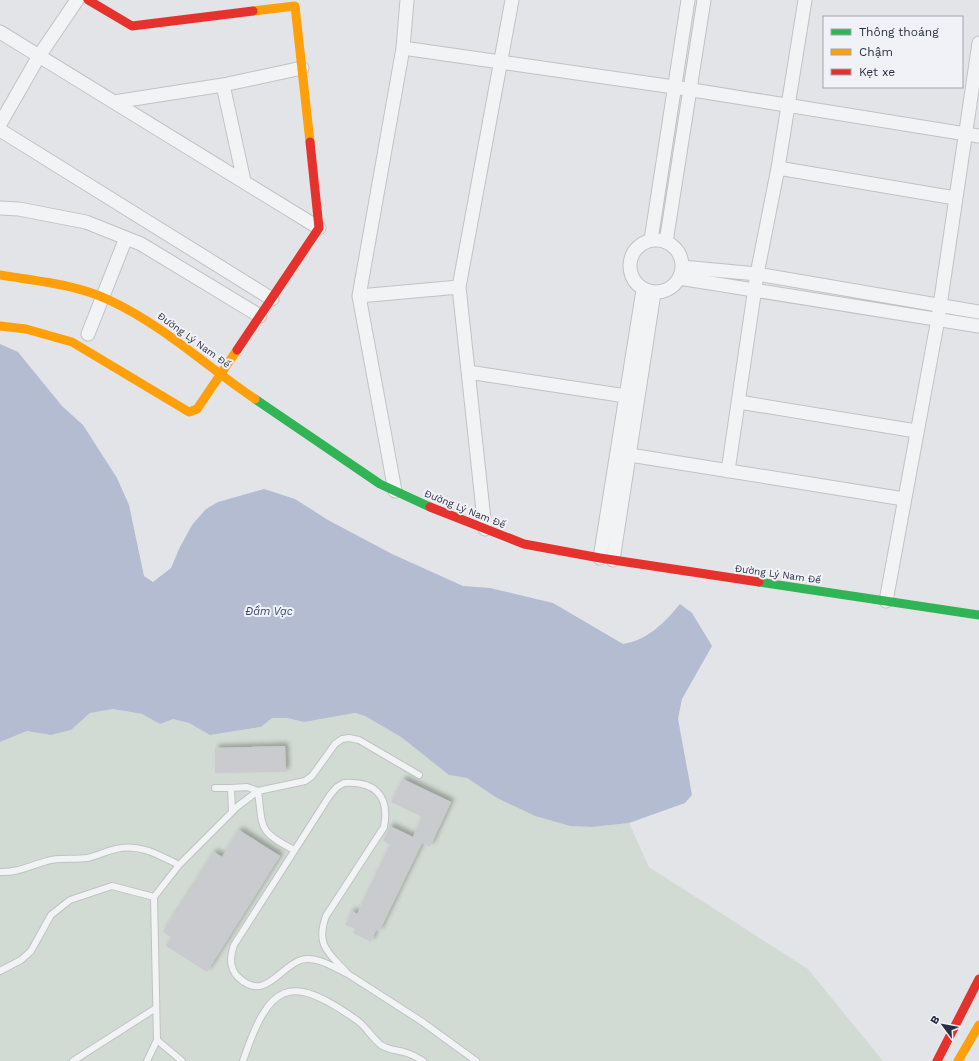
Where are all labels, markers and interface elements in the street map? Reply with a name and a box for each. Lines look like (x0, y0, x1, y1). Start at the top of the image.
legend (823, 16, 963, 88)
text: Thông thoáng (859, 25, 939, 39)
text: Chậm (859, 45, 893, 59)
text: Kẹt xe (859, 65, 895, 79)
street label: Đường Lý Nam Đế (156, 310, 233, 370)
street label: Đường Lý Nam Đế (423, 488, 508, 530)
street label: Đường Lý Nam Đế (734, 563, 822, 586)
water label: Đầm Vạc (245, 605, 293, 618)
north arrow (923, 1005, 963, 1045)
text: B (927, 1013, 943, 1027)

